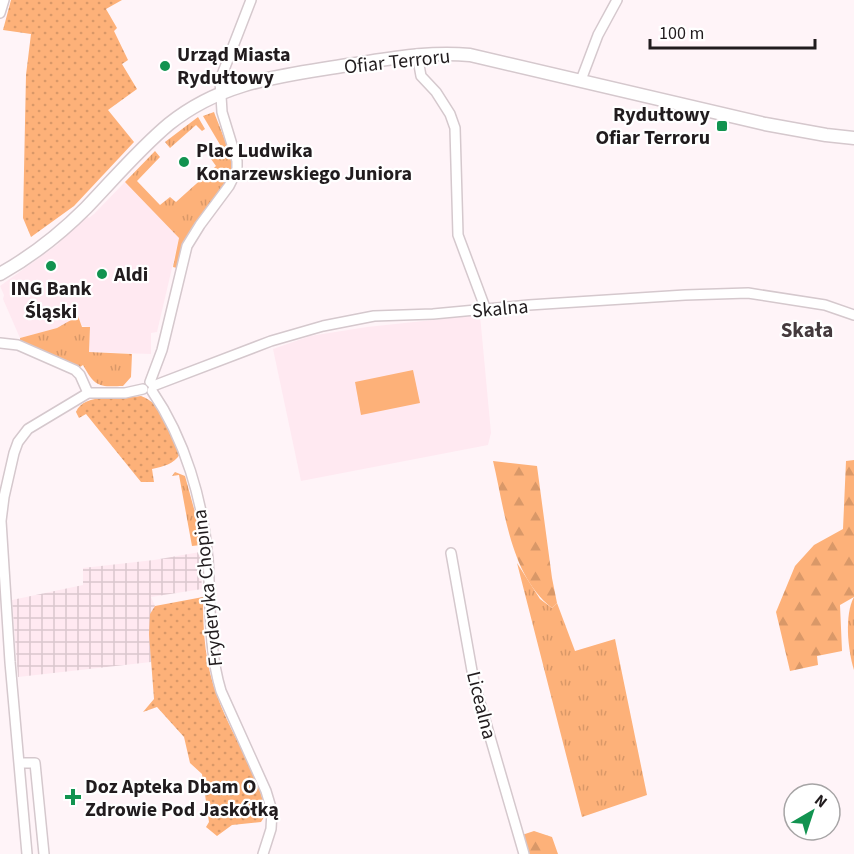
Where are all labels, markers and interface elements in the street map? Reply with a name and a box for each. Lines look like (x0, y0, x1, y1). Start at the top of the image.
scale bar (650, 12, 815, 50)
text: 100 m (659, 21, 704, 46)
place label: Urząd Miasta Rydułtowy (177, 41, 291, 92)
street label: Ofiar Terroru (343, 42, 452, 81)
marker: Urząd Miasta Rydułtowy (158, 59, 172, 73)
place label: Rydułtowy Ofiar Terroru (595, 101, 711, 152)
marker: Rydułtowy Ofiar Terroru (715, 119, 729, 133)
place label: Plac Ludwika Konarzewskiego Juniora (196, 137, 412, 188)
marker: Plac Ludwika Konarzewskiego Juniora (177, 155, 191, 169)
marker: ING Bank Śląski (44, 259, 58, 273)
place label: Aldi (113, 261, 148, 289)
marker: Aldi (95, 267, 109, 281)
place label: ING Bank Śląski (10, 275, 92, 326)
street label: Skalna (471, 293, 529, 325)
district label: Skała (781, 315, 833, 345)
street label: Fryderyka Chopina (186, 508, 230, 668)
street label: Licealna (459, 668, 503, 742)
place label: Doz Apteka Dbam O Zdrowie Pod Jaskółką (85, 773, 279, 824)
north arrow (782, 782, 842, 842)
text: N (810, 789, 832, 813)
marker: Doz Apteka Dbam O Zdrowie Pod Jaskółką (66, 790, 80, 804)

